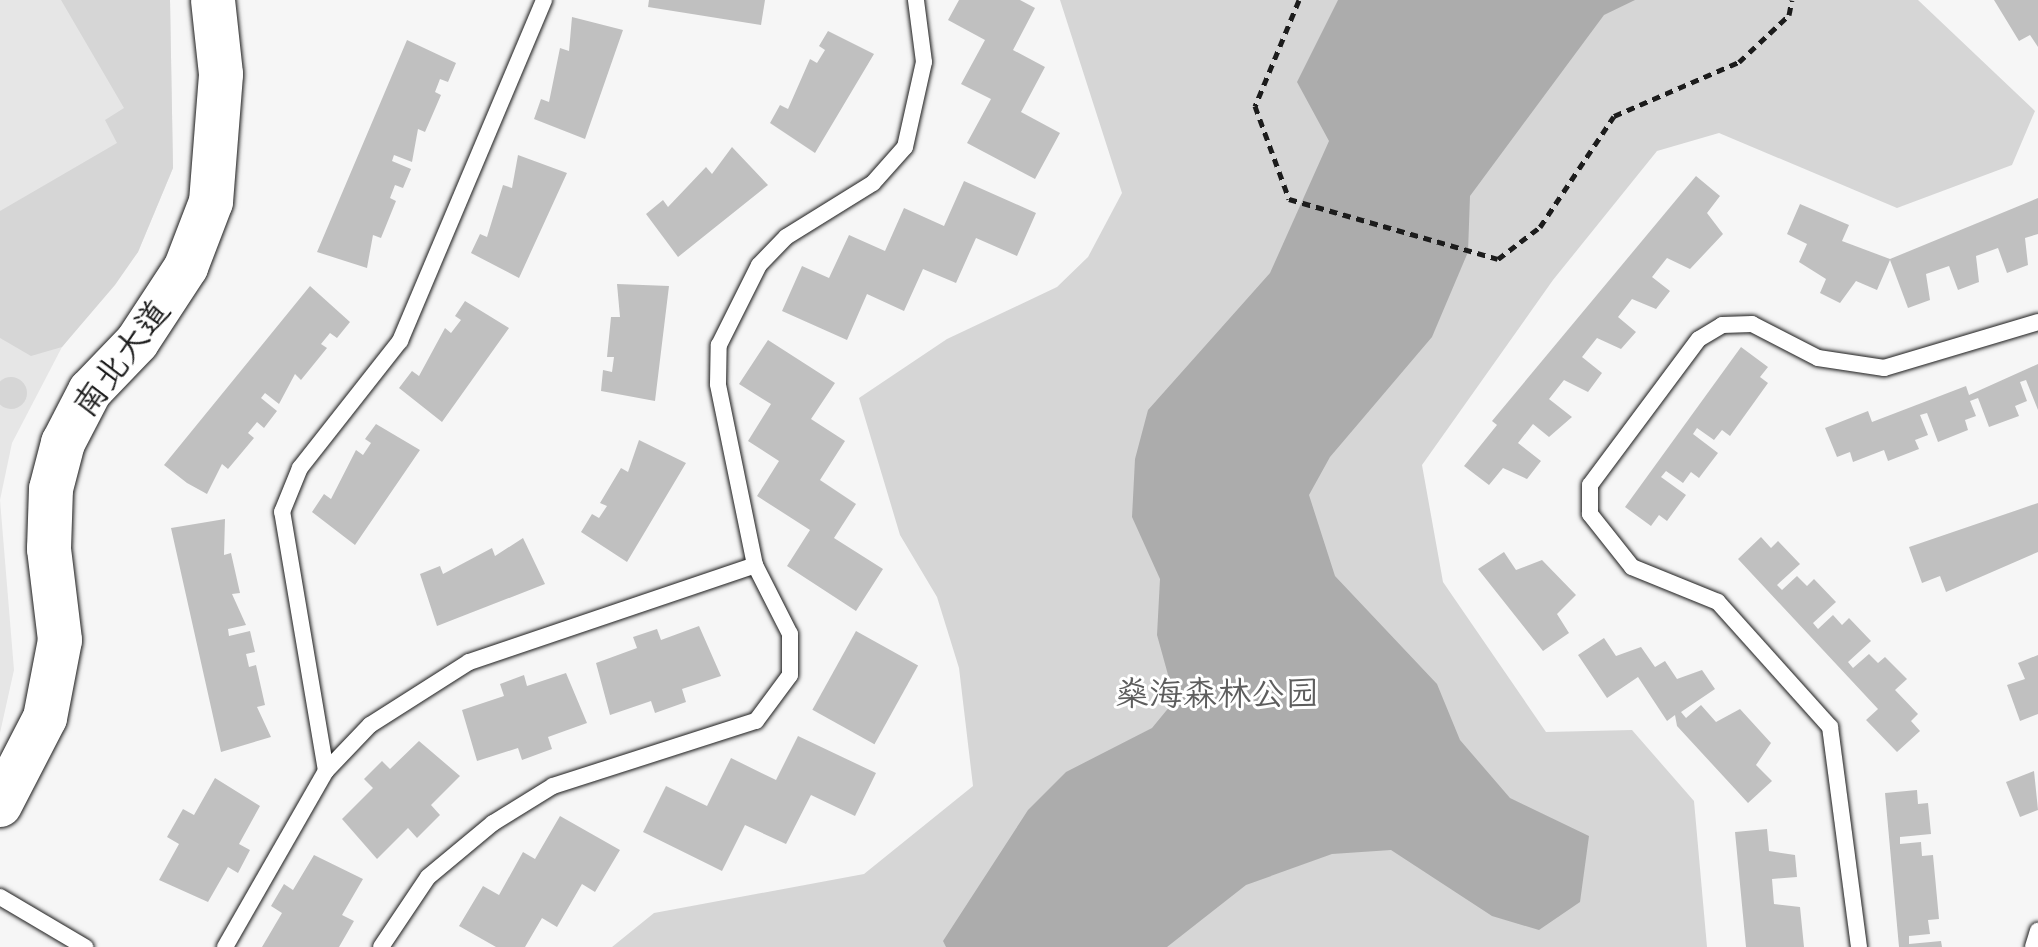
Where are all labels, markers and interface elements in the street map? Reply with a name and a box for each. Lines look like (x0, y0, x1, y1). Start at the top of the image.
street label: 南北大道 (64, 291, 178, 425)
park label: 燊海森林公园 (1115, 674, 1319, 714)

